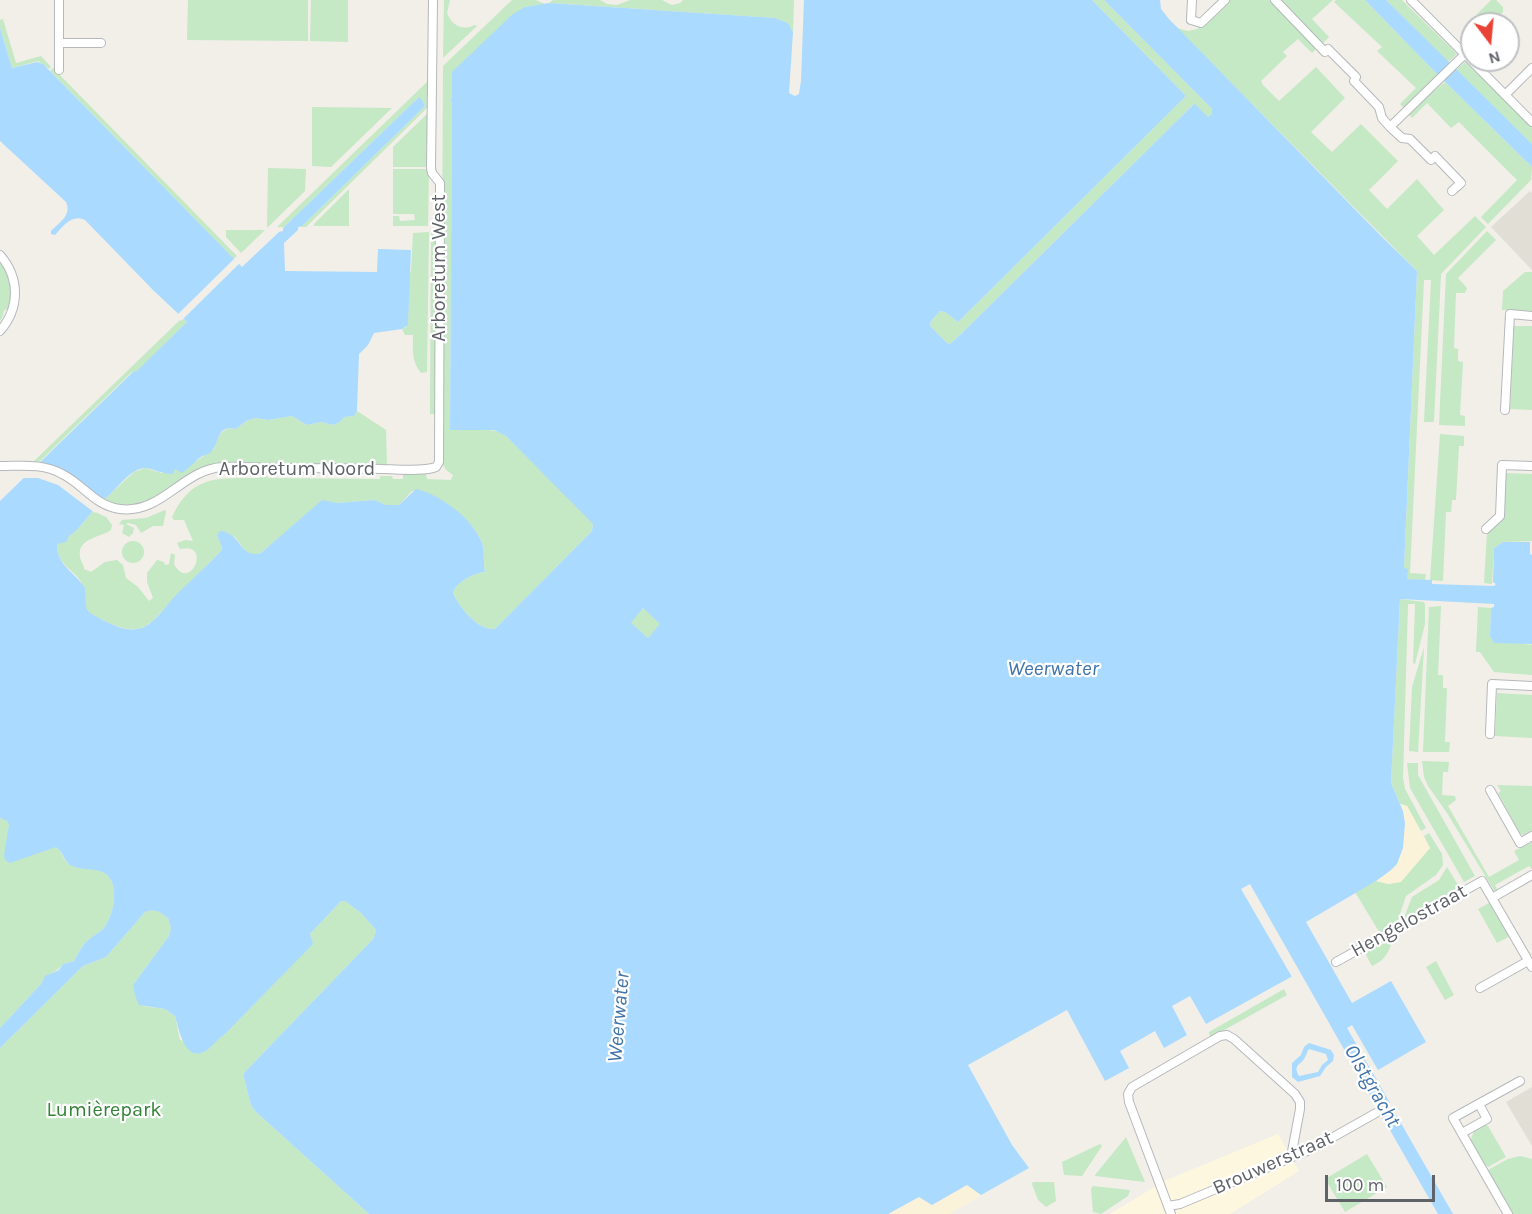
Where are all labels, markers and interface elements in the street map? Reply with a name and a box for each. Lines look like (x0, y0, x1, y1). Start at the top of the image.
north arrow (1460, 12, 1520, 72)
text: N (1486, 47, 1503, 69)
street label: Arboretum West (427, 194, 451, 342)
street label: Arboretum Noord (219, 457, 375, 481)
water label: Weerwater (1007, 656, 1099, 682)
street label: Hengelostraat (1347, 879, 1471, 963)
water label: Weerwater (602, 970, 636, 1064)
water label: Olstgracht (1338, 1040, 1406, 1132)
park label: Lumièrepark (46, 1098, 162, 1122)
street label: Brouwerstraat (1209, 1126, 1337, 1200)
scale bar (1328, 1163, 1438, 1201)
text: 100 m (1336, 1174, 1384, 1196)

